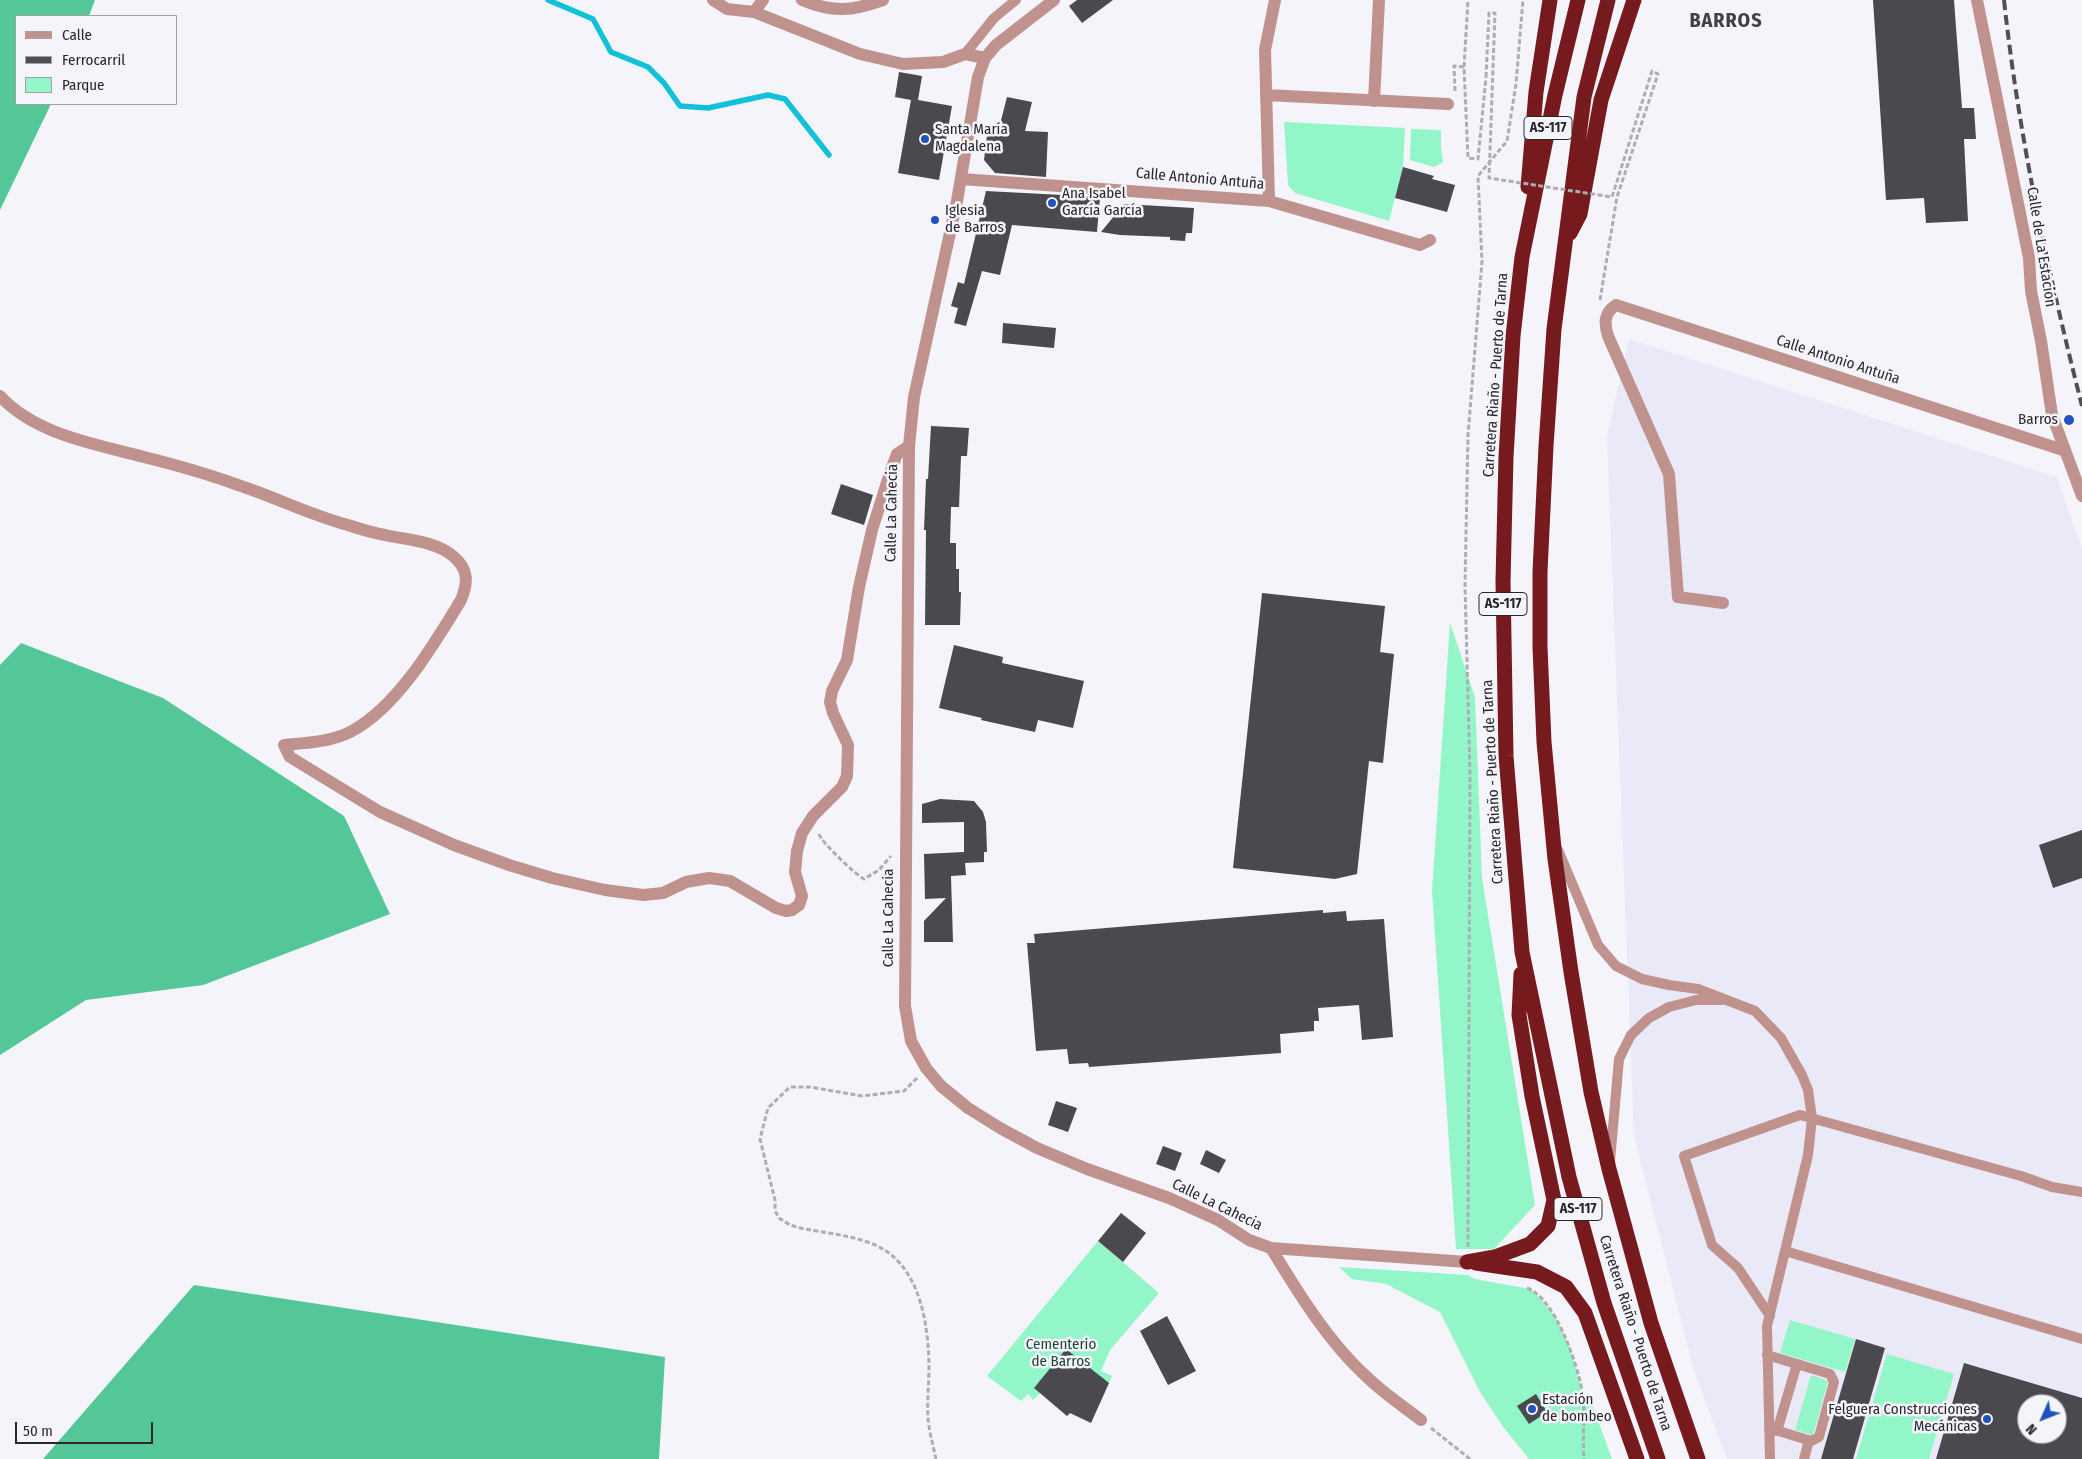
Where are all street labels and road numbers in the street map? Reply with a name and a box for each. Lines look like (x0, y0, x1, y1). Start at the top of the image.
road number: AS-117 (1524, 116, 1572, 140)
street label: Calle Antonio Antuña (1135, 164, 1265, 194)
street label: Calle de La Estación (2023, 186, 2059, 308)
street label: Carretera Riaño - Puerto de Tarna (1480, 272, 1512, 478)
street label: Calle Antonio Antuña (1774, 332, 1902, 388)
street label: Calle La Cahecia (882, 464, 902, 562)
road number: AS-117 (1479, 592, 1527, 616)
street label: Carretera Riaño - Puerto de Tarna (1479, 679, 1507, 885)
street label: Calle La Cahecia (880, 869, 898, 967)
street label: Calle La Cahecia (1169, 1175, 1265, 1235)
road number: AS-117 (1554, 1198, 1602, 1220)
street label: Carretera Riaño - Puerto de Tarna (1595, 1233, 1675, 1433)

